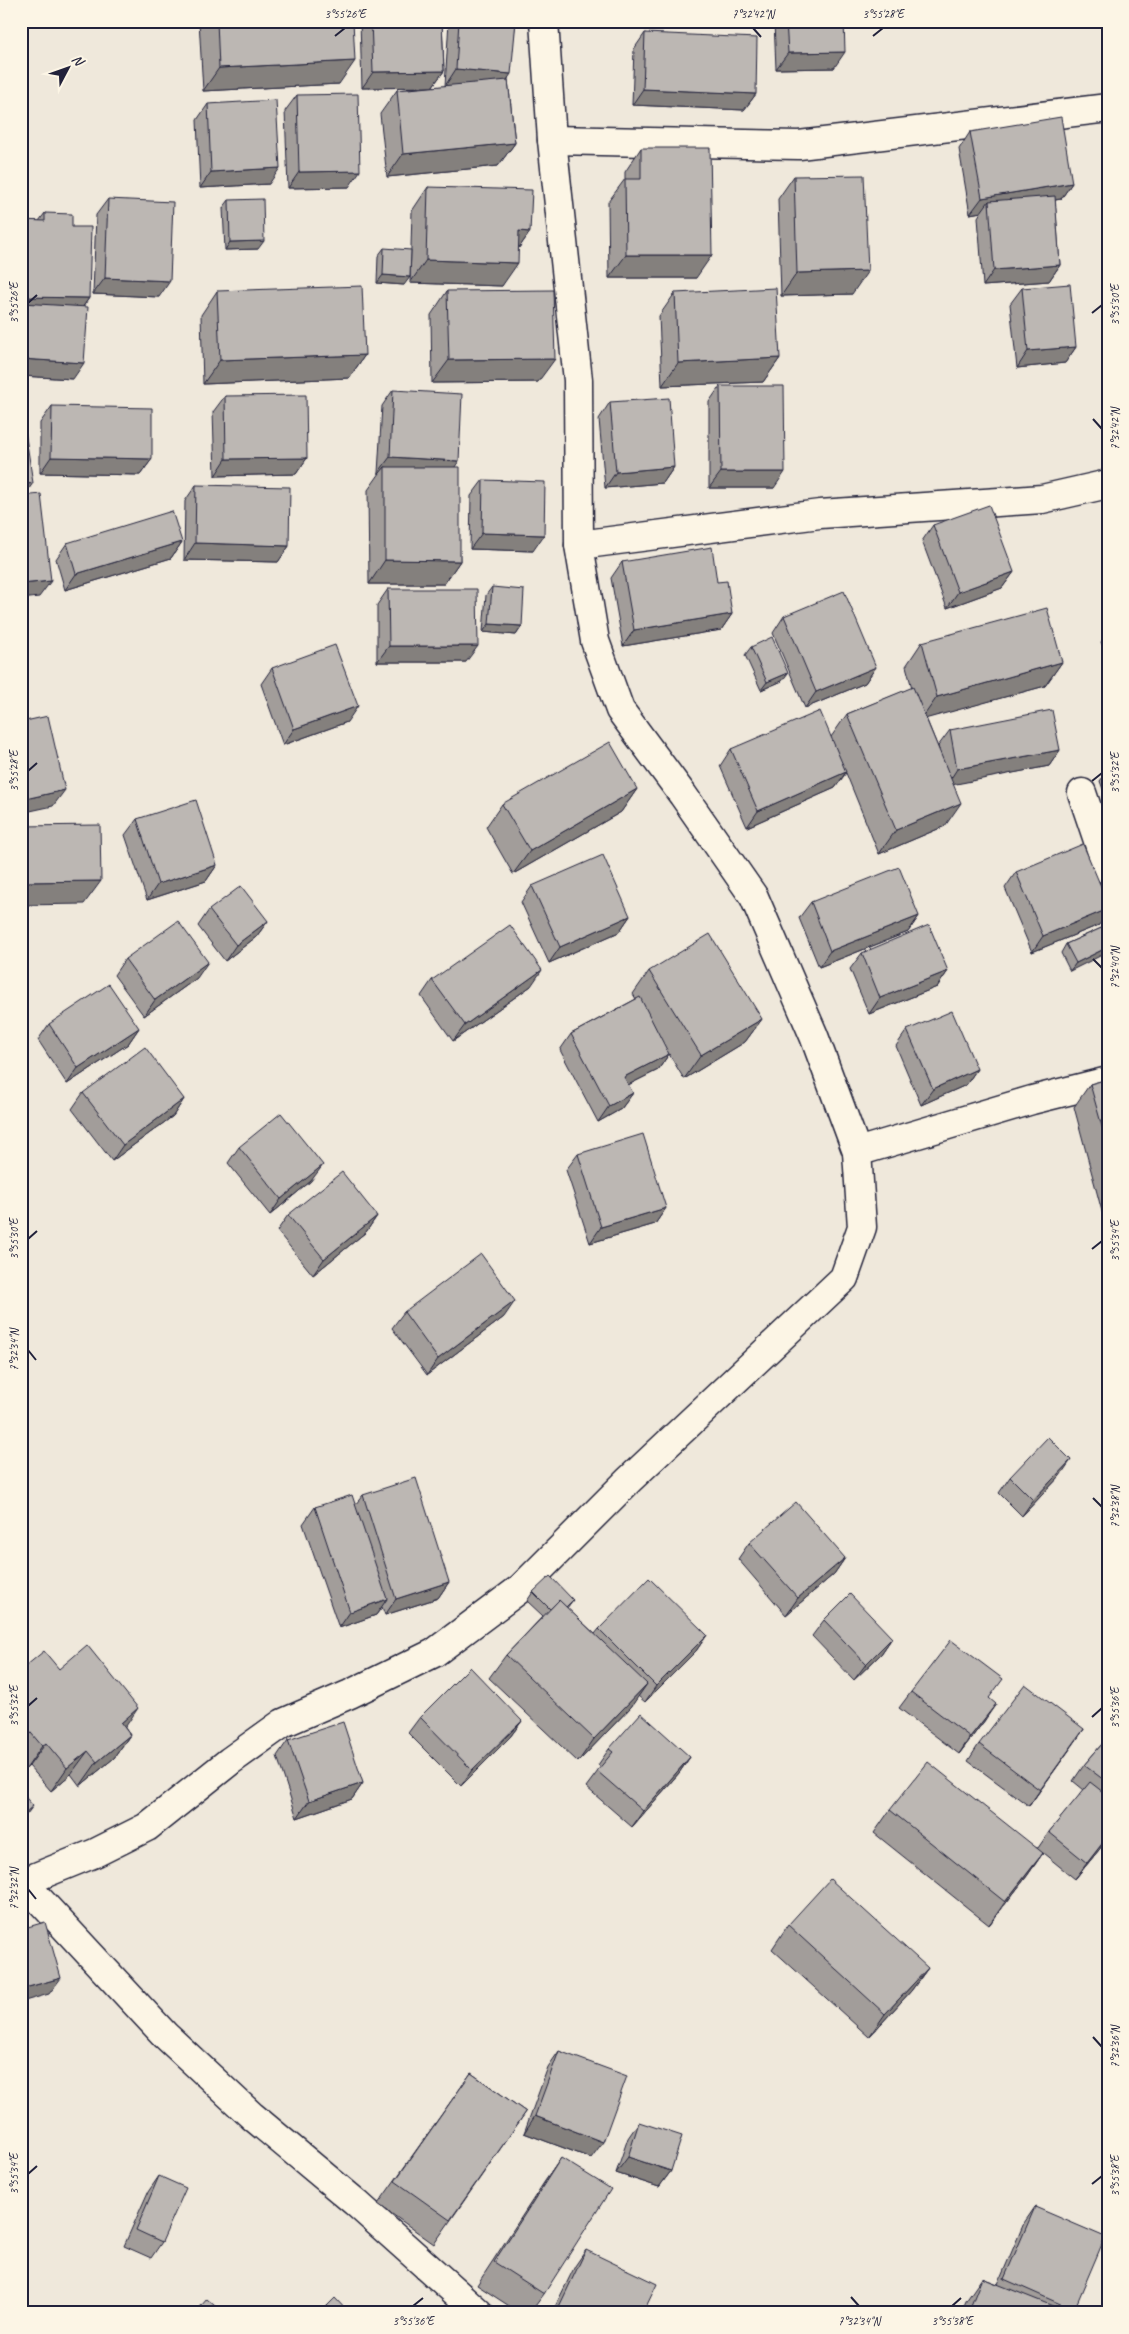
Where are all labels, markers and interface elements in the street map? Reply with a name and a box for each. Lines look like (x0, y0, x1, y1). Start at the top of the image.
text: 3°55'26"E (325, 6, 367, 22)
text: 7°32'42"N (732, 6, 776, 22)
text: 3°55'28"E (863, 6, 905, 22)
north arrow (42, 42, 92, 92)
text: N (68, 51, 88, 70)
text: 3°55'26"E (6, 281, 22, 324)
text: 3°55'30"E (1107, 283, 1123, 326)
text: 7°32'42"N (1107, 406, 1123, 450)
text: 3°55'28"E (6, 749, 22, 792)
text: 3°55'32"E (1107, 751, 1123, 794)
text: 7°32'40"N (1107, 945, 1123, 989)
text: 3°55'30"E (6, 1217, 22, 1260)
text: 3°55'34"E (1107, 1219, 1123, 1262)
text: 7°32'34"N (6, 1327, 22, 1371)
text: 7°32'38"N (1107, 1484, 1123, 1528)
text: 3°55'32"E (6, 1684, 22, 1727)
text: 3°55'36"E (1107, 1686, 1123, 1729)
text: 7°32'32"N (6, 1866, 22, 1910)
text: 7°32'36"N (1107, 2024, 1123, 2068)
text: 3°55'34"E (6, 2152, 22, 2195)
text: 3°55'38"E (1107, 2154, 1123, 2197)
text: 3°55'36"E (393, 2313, 435, 2329)
text: 7°32'34"N (838, 2313, 882, 2329)
text: 3°55'38"E (932, 2313, 974, 2329)

